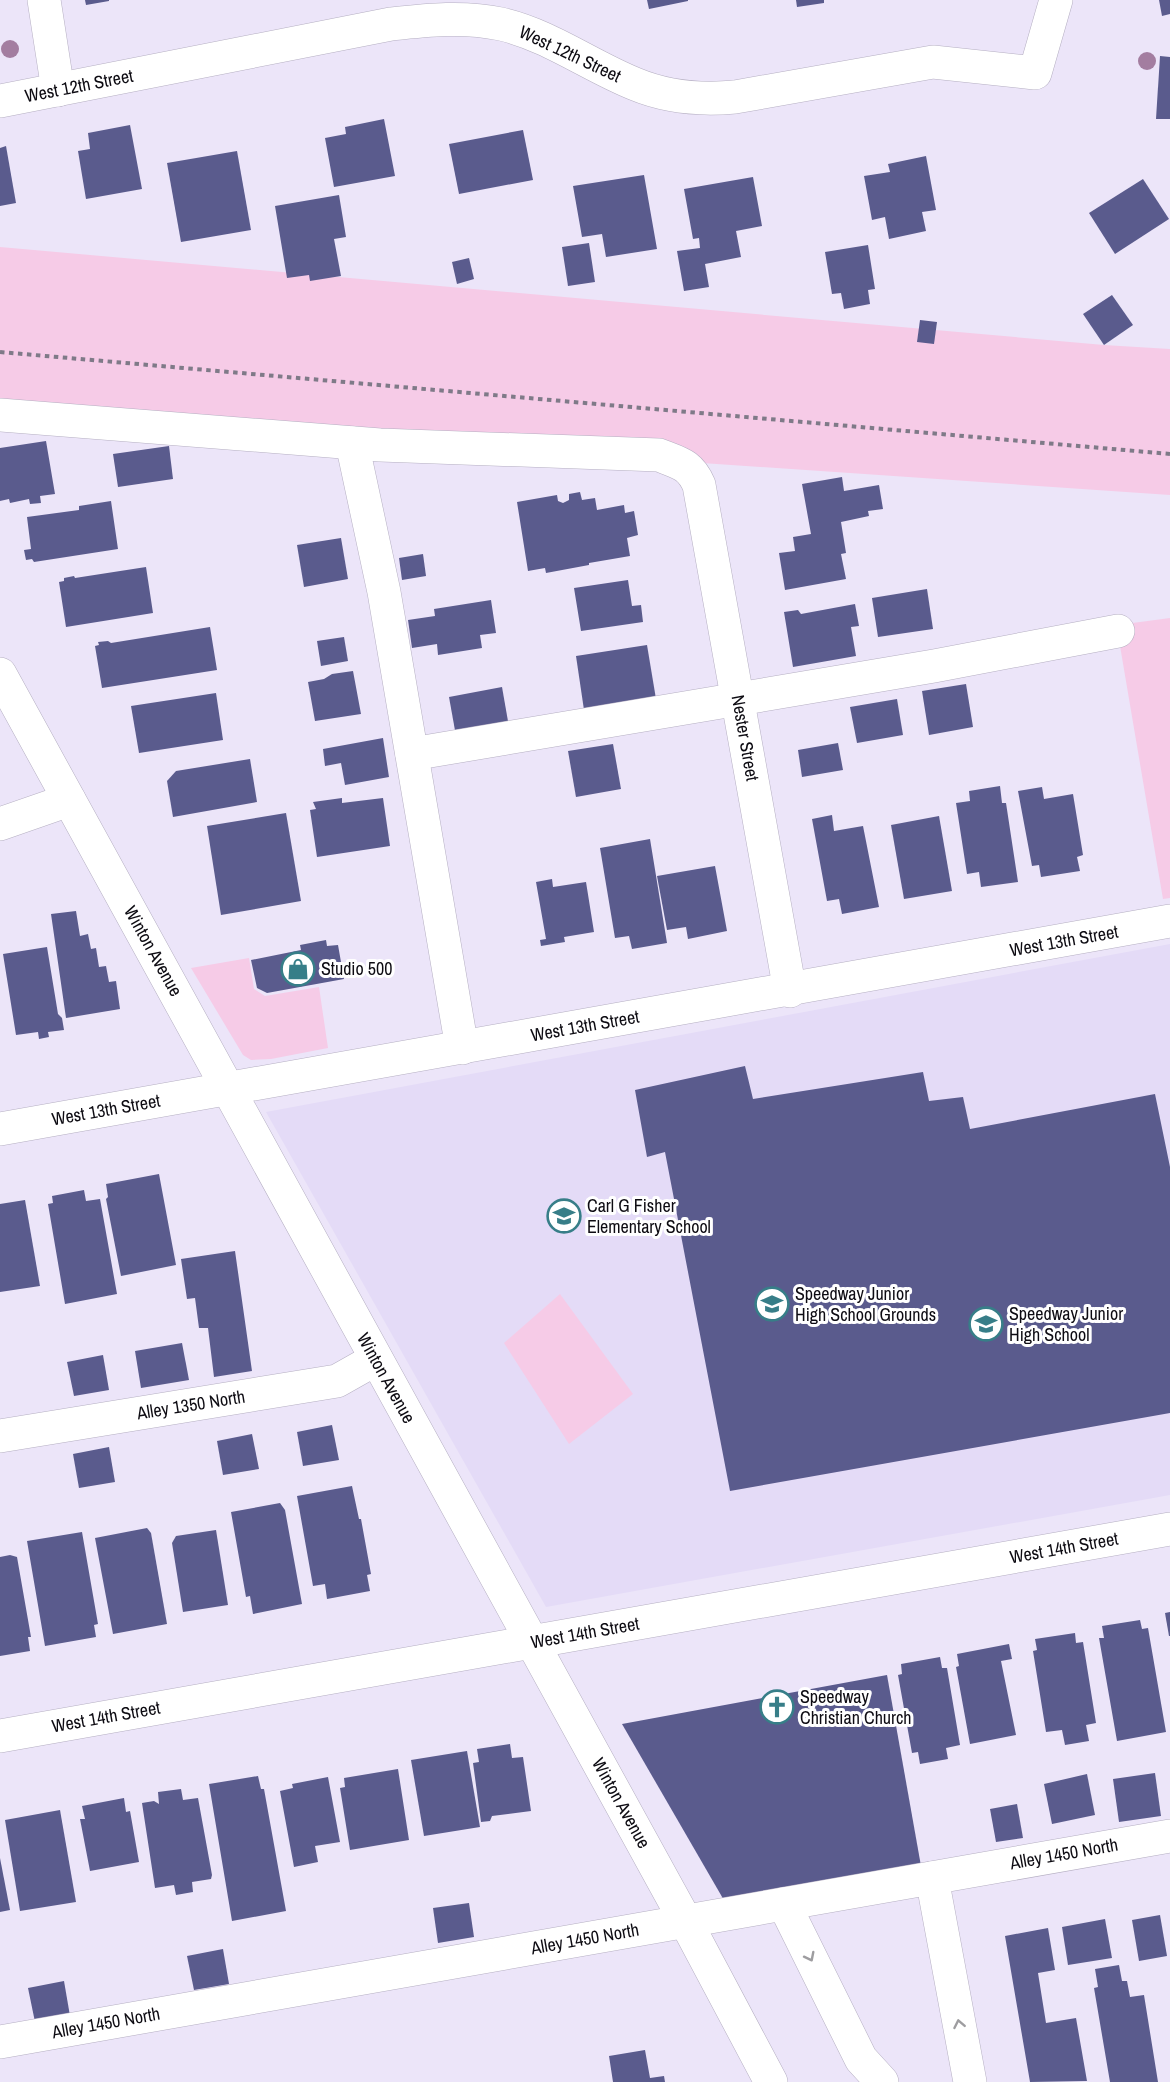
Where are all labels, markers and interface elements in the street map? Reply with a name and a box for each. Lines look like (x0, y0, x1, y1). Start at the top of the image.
street label: West 12th Street (515, 19, 625, 88)
street label: West 12th Street (23, 63, 135, 108)
street label: Nester Street (726, 693, 765, 783)
street label: Winton Avenue (118, 901, 189, 1000)
street label: West 13th Street (1008, 919, 1120, 962)
shop icon: Studio 500 (280, 951, 316, 987)
place label: Studio 500 (321, 956, 392, 981)
street label: West 13th Street (529, 1004, 641, 1047)
street label: West 13th Street (50, 1088, 162, 1131)
place label: Carl G Fisher Elementary School (587, 1193, 711, 1239)
school or university icon: Carl G Fisher Elementary School (546, 1198, 582, 1234)
place label: Speedway Junior High School Grounds (795, 1281, 936, 1327)
school or university icon: Speedway Junior High School Grounds (754, 1286, 790, 1322)
place label: Speedway Junior High School (1009, 1301, 1123, 1347)
school or university icon: Speedway Junior High School (968, 1306, 1004, 1342)
street label: Winton Avenue (351, 1328, 422, 1427)
street label: Alley 1350 North (134, 1384, 247, 1426)
street label: West 14th Street (1008, 1526, 1120, 1569)
street label: West 14th Street (529, 1611, 641, 1654)
place label: Speedway Christian Church (800, 1684, 912, 1730)
church icon: Speedway Christian Church (759, 1689, 795, 1725)
street label: West 14th Street (50, 1695, 162, 1738)
street label: Winton Avenue (586, 1753, 657, 1852)
street label: Alley 1450 North (1007, 1832, 1120, 1875)
street label: Alley 1450 North (528, 1917, 641, 1960)
one-way arrow (803, 1950, 815, 1961)
street label: Alley 1450 North (49, 2001, 162, 2044)
one-way arrow (953, 2020, 966, 2030)

